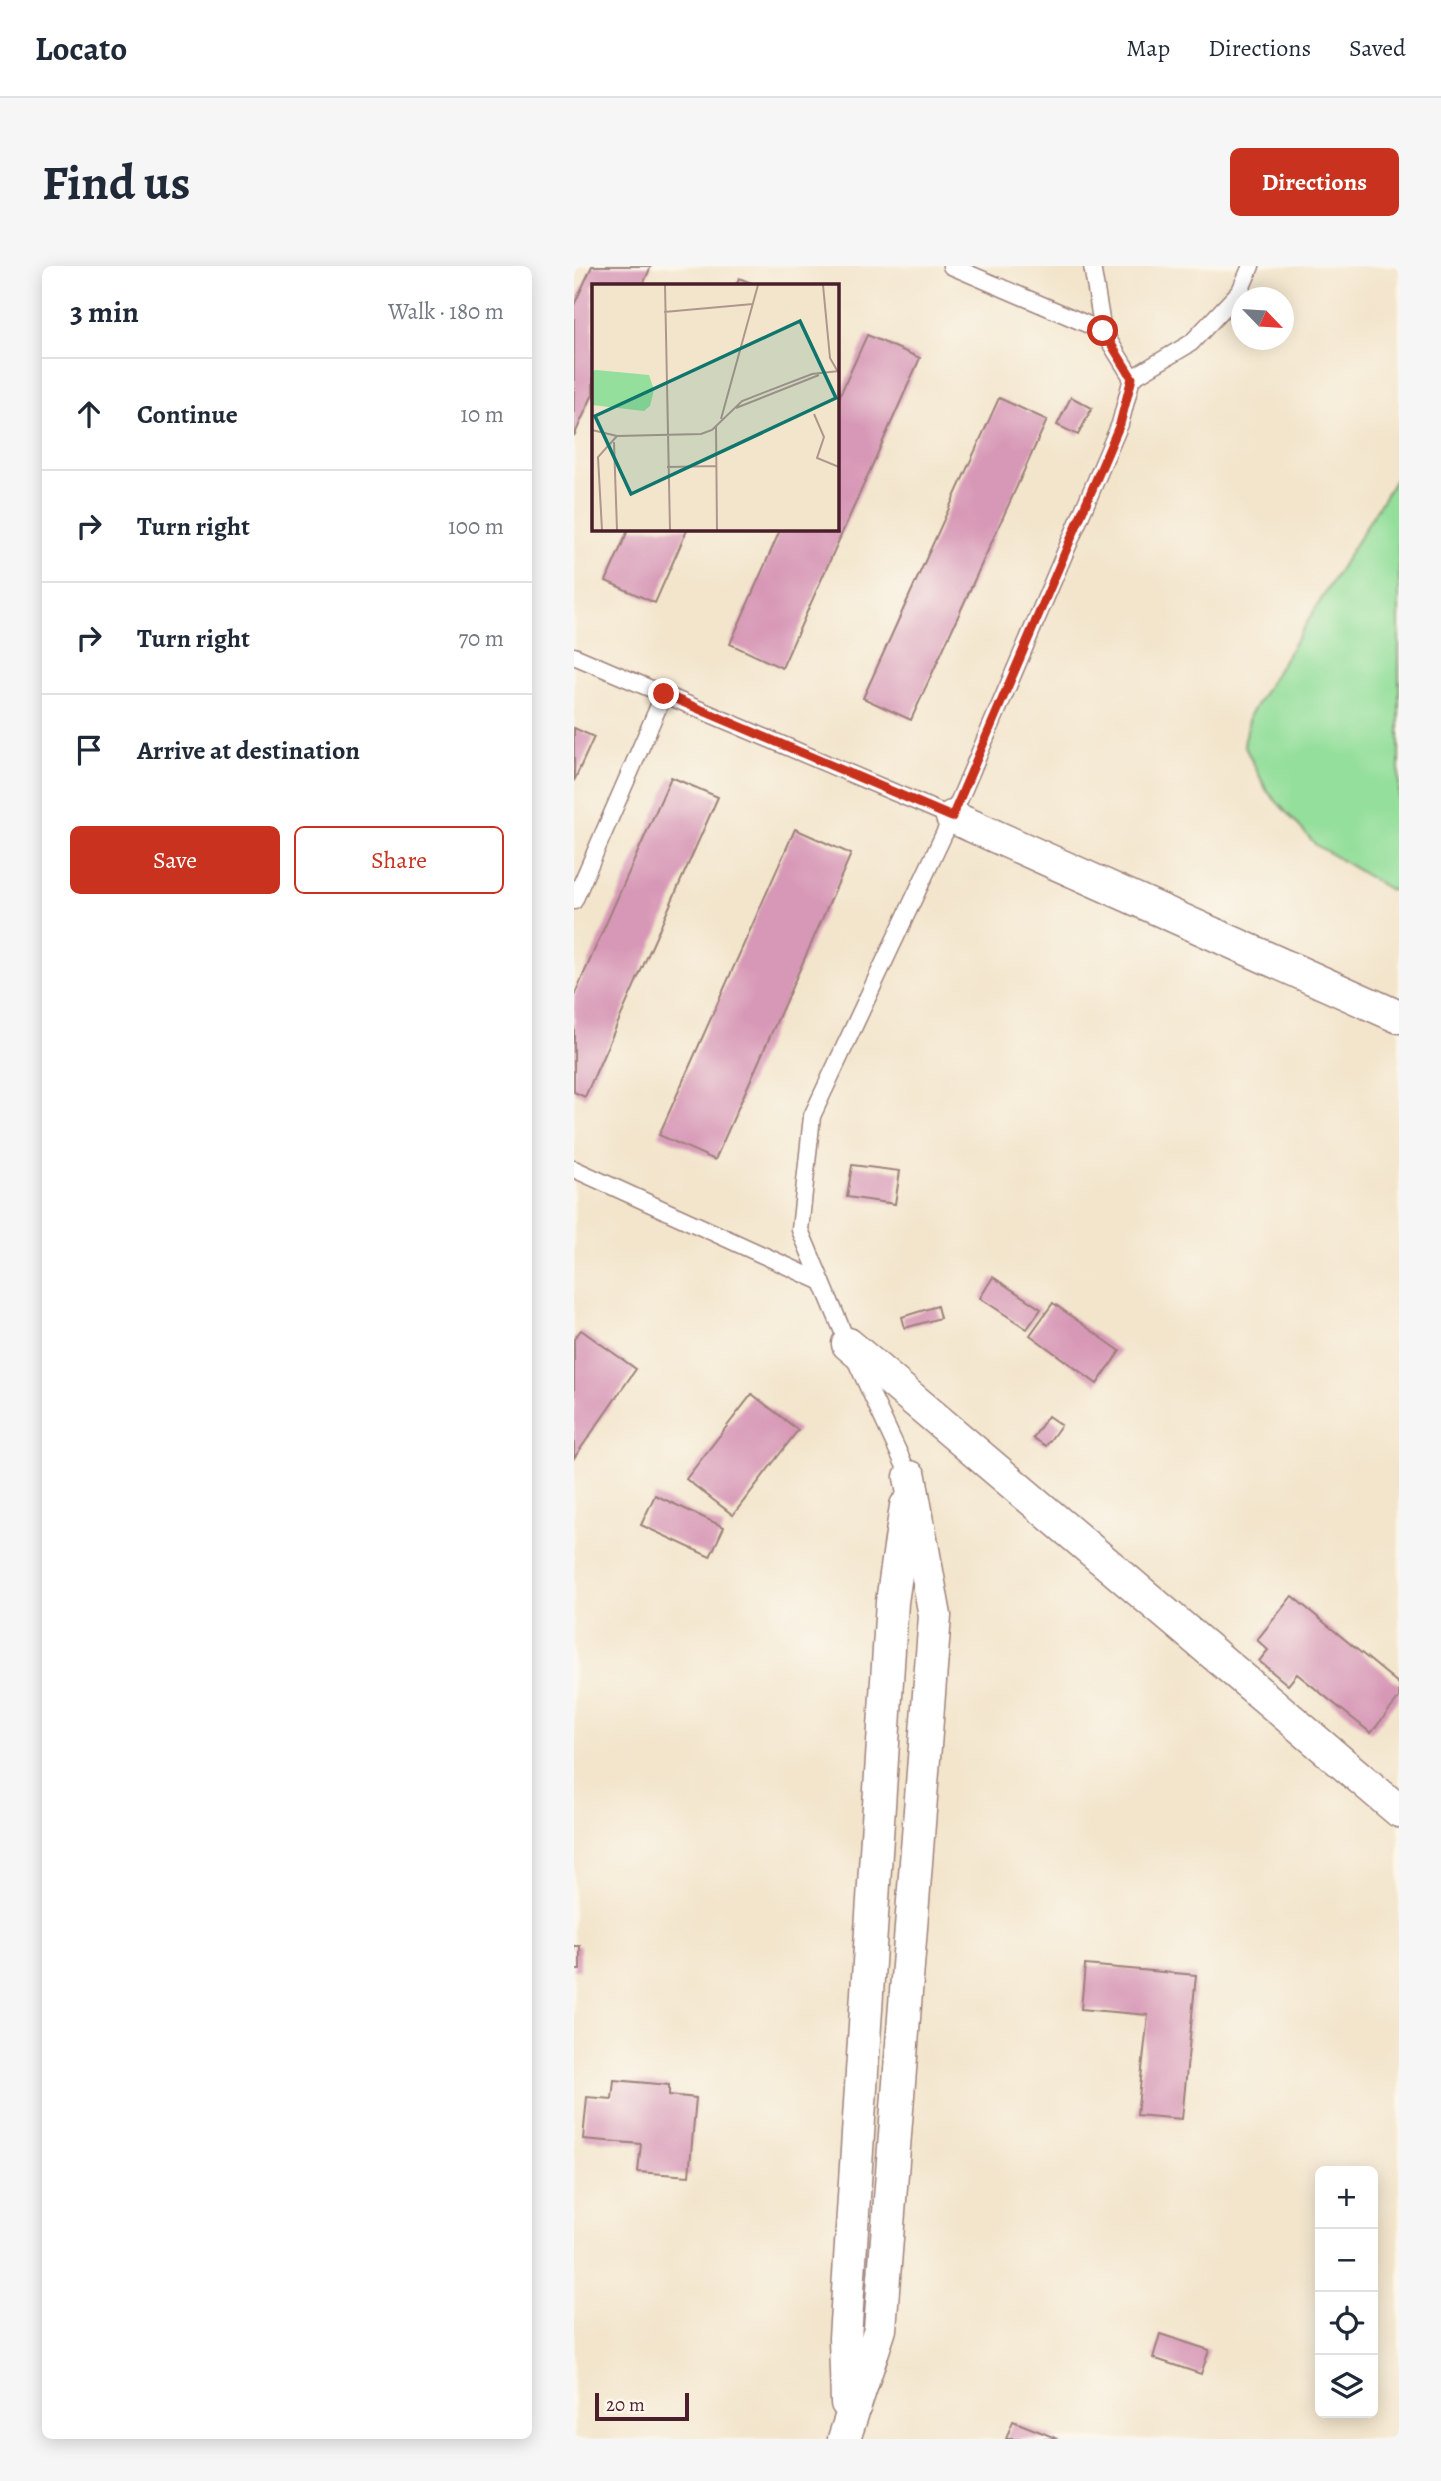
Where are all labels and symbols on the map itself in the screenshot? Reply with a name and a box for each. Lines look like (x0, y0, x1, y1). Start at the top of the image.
inset map (592, 284, 838, 530)
north arrow (1231, 287, 1294, 350)
route start (1087, 315, 1118, 346)
route end (648, 678, 679, 709)
scale bar (595, 2390, 690, 2422)

